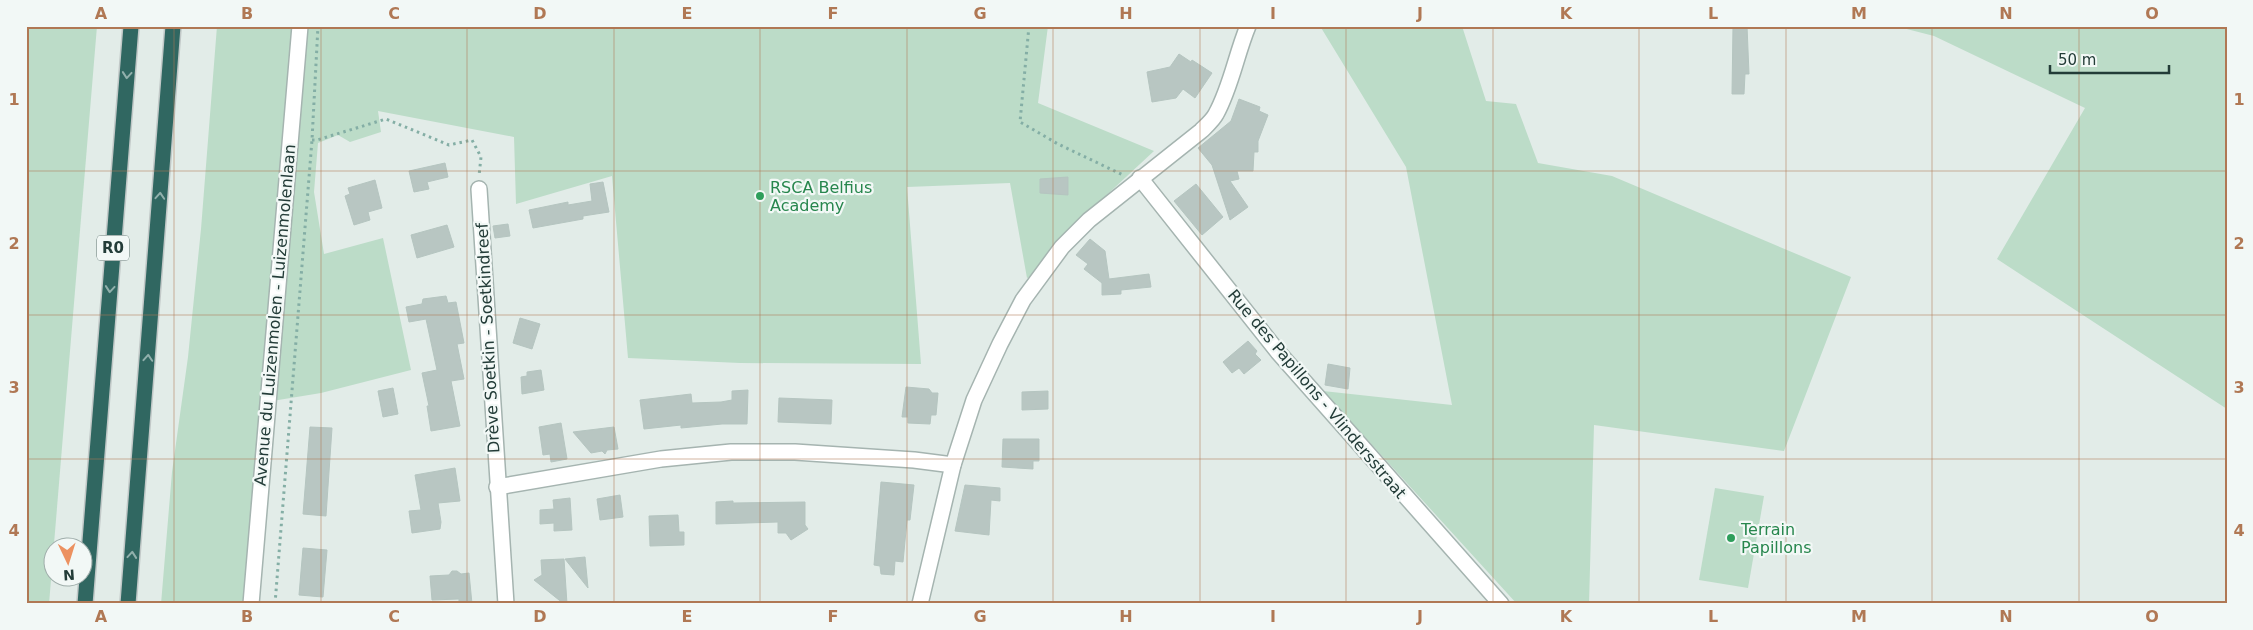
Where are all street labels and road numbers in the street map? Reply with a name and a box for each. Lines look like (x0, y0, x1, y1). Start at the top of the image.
street label: Avenue du Luizenmolen - Luizenmolenlaan (251, 143, 299, 487)
street label: Drève Soetkin - Soetkindreef (472, 222, 504, 453)
road number: R0 (97, 236, 129, 260)
street label: Rue des Papillons - Vlindersstraat (1224, 286, 1410, 502)

